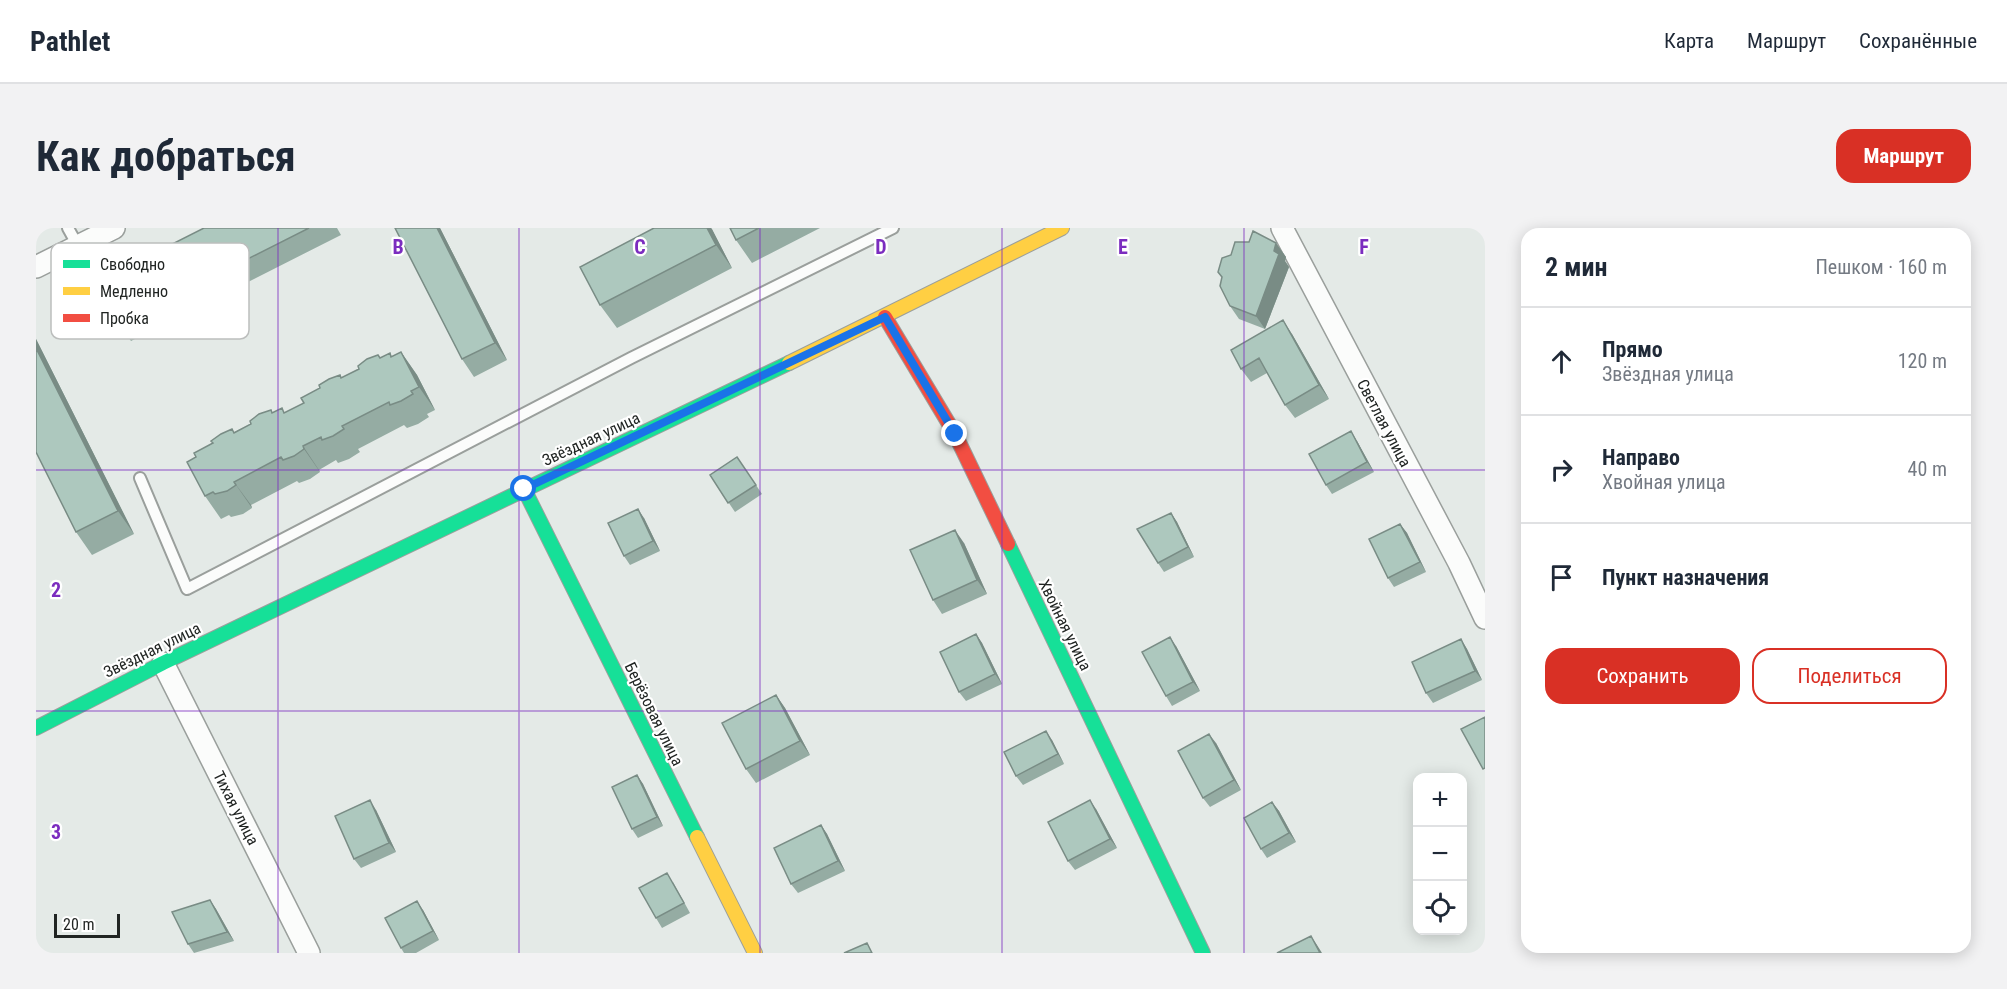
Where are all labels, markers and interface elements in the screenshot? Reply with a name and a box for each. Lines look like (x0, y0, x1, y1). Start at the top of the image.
text: Pathlet (30, 25, 110, 58)
text: Карта (1664, 29, 1714, 53)
text: Маршрут (1747, 29, 1826, 53)
text: Сохранённые (1859, 29, 1977, 53)
button: Маршрут (1836, 129, 1971, 183)
text: Как добраться (36, 132, 296, 181)
text: B (392, 235, 404, 259)
text: C (634, 235, 646, 259)
text: D (875, 235, 887, 259)
text: E (1118, 235, 1128, 259)
text: F (1359, 235, 1369, 259)
legend (51, 243, 249, 339)
text: 2 мин (1545, 252, 1607, 282)
text: Свободно (100, 255, 165, 274)
text: Пешком · 160 m (1815, 255, 1947, 279)
text: Медленно (100, 282, 168, 301)
text: Пробка (100, 309, 149, 328)
text: Прямо (1602, 337, 1663, 362)
icon: ahead (1545, 345, 1578, 378)
text: 120 m (1898, 349, 1947, 373)
text: Звёздная улица (1602, 362, 1734, 386)
street label: Светлая улица (1353, 376, 1415, 470)
street label: Звёздная улица (539, 408, 643, 470)
route end (941, 420, 967, 446)
text: Направо (1602, 445, 1680, 470)
icon: right (1545, 453, 1578, 486)
text: 40 m (1908, 457, 1947, 481)
text: Хвойная улица (1602, 470, 1726, 494)
route start (510, 475, 536, 501)
icon: arrive (1545, 561, 1578, 594)
text: Пункт назначения (1602, 565, 1769, 590)
street label: Хвойная улица (1035, 576, 1095, 674)
text: 2 (51, 578, 61, 602)
street label: Звёздная улица (100, 618, 204, 682)
button: Сохранить (1545, 648, 1740, 704)
button: Поделиться (1752, 648, 1947, 704)
street label: Берёзовая улица (621, 659, 687, 769)
street label: Тихая улица (209, 768, 263, 848)
map controls (1413, 773, 1467, 935)
button: + (1413, 773, 1467, 827)
text: 3 (51, 820, 61, 844)
button: − (1413, 827, 1467, 881)
button: locate (1413, 881, 1467, 935)
scale bar (54, 911, 120, 938)
text: 20 m (63, 915, 95, 934)

